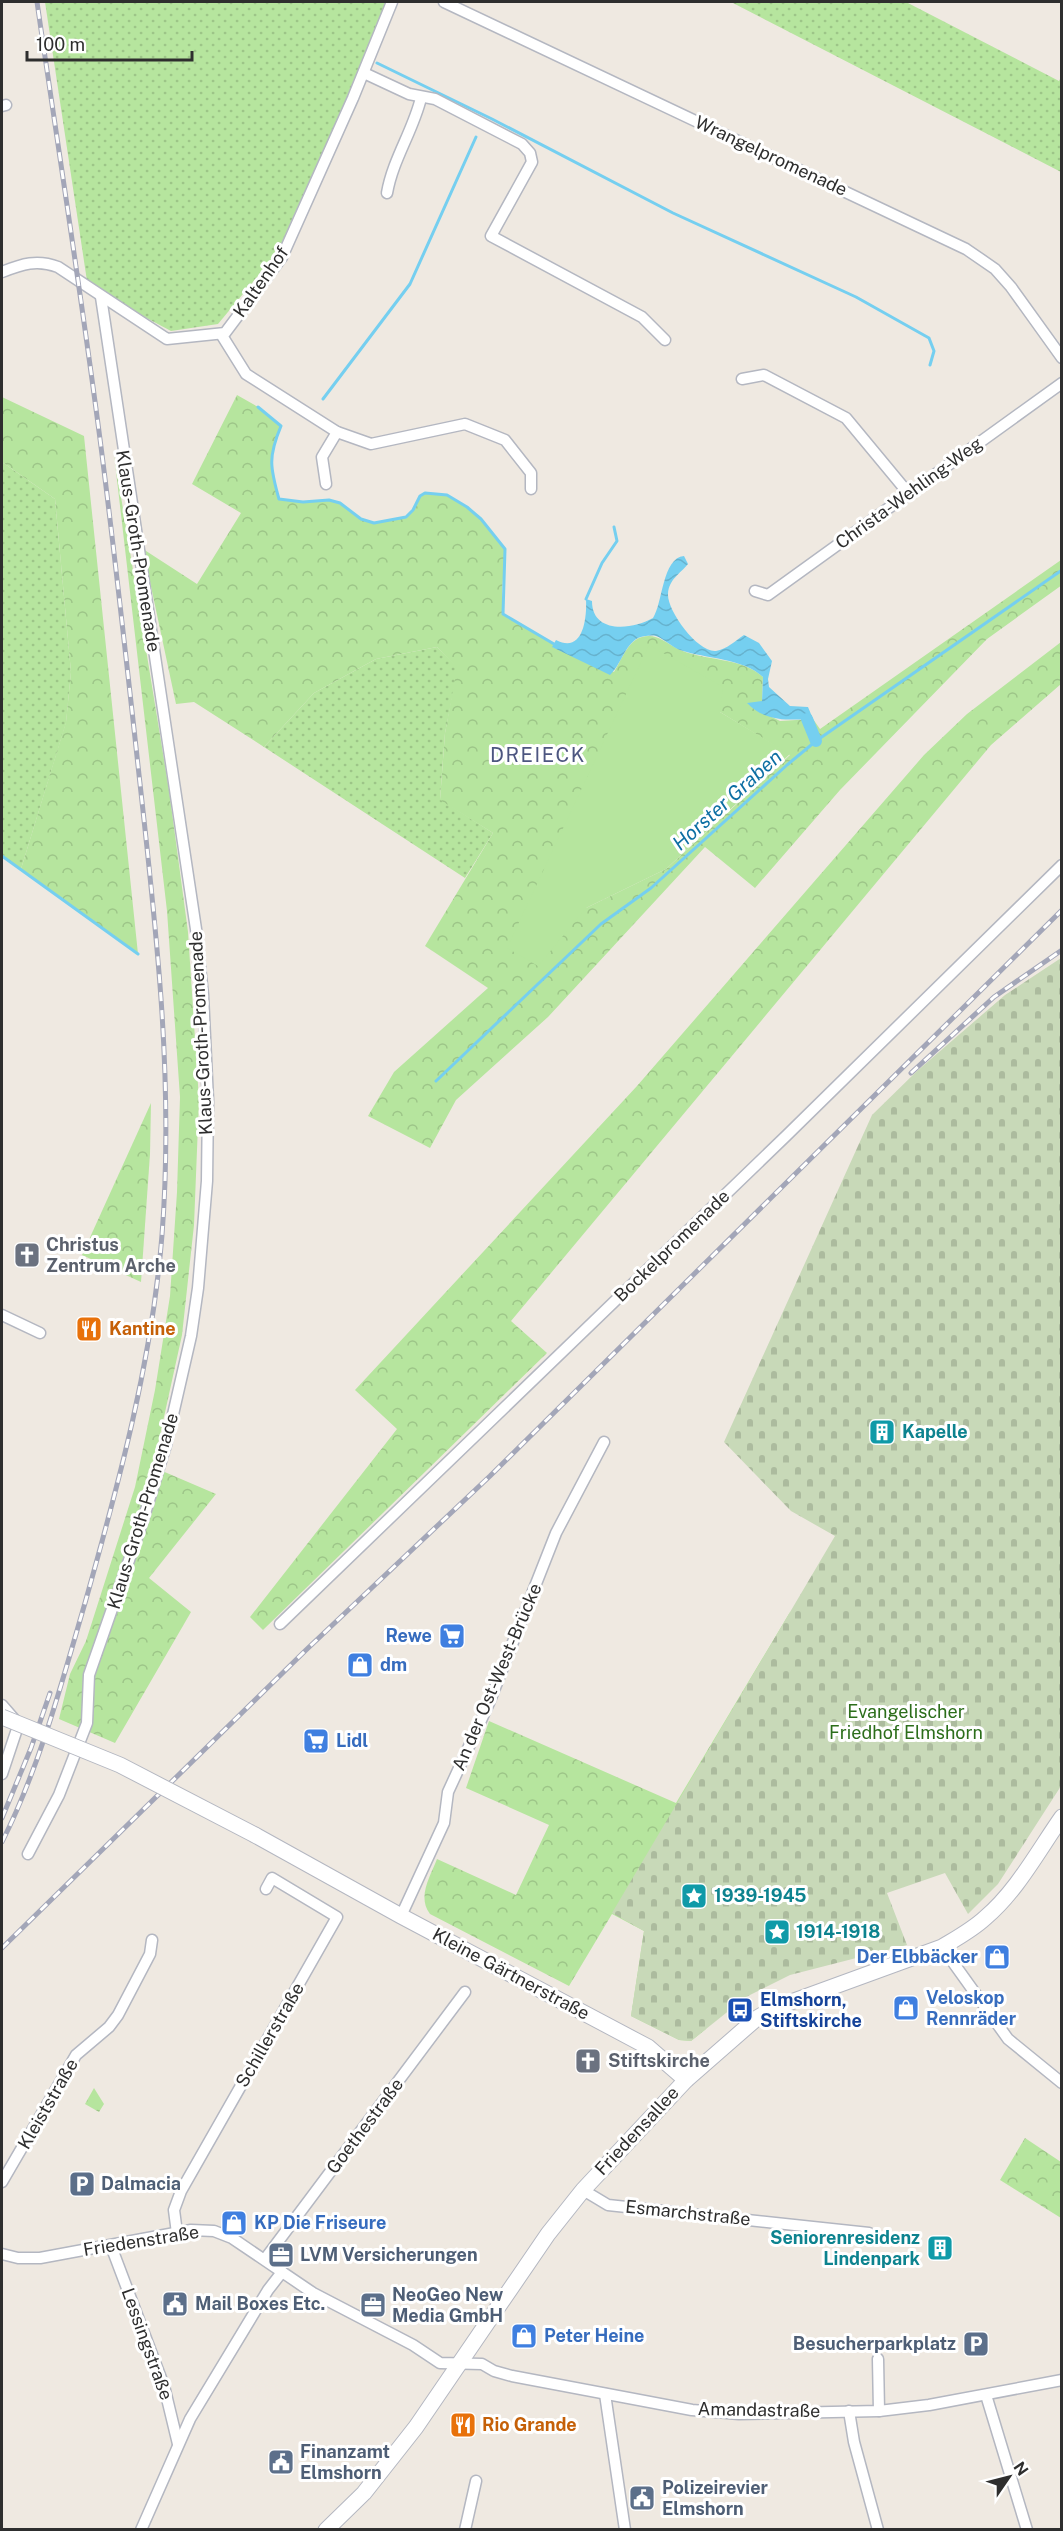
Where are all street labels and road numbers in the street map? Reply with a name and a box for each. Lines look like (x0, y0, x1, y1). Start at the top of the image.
street label: Wrangelpromenade (692, 111, 851, 200)
street label: Kaltenhof (229, 242, 293, 321)
street label: Christa-Wehling-Weg (831, 432, 986, 553)
street label: Klaus-Groth-Promenade (112, 448, 165, 653)
street label: Klaus-Groth-Promenade (185, 931, 216, 1136)
street label: Bockelpromenade (610, 1185, 734, 1306)
street label: Klaus-Groth-Promenade (103, 1410, 182, 1612)
street label: An der Ost-West-Brücke (448, 1580, 546, 1774)
street label: Kleine Gärtnerstraße (429, 1923, 593, 2024)
street label: Schillerstraße (231, 1979, 308, 2091)
street label: Kleiststraße (13, 2055, 82, 2153)
street label: Goethestraße (322, 2074, 407, 2178)
street label: Friedensallee (590, 2082, 683, 2179)
street label: Esmarchstraße (624, 2195, 752, 2230)
street label: Friedenstraße (81, 2221, 200, 2260)
street label: Lessingstraße (117, 2285, 177, 2403)
street label: Amandastraße (698, 2398, 821, 2421)

